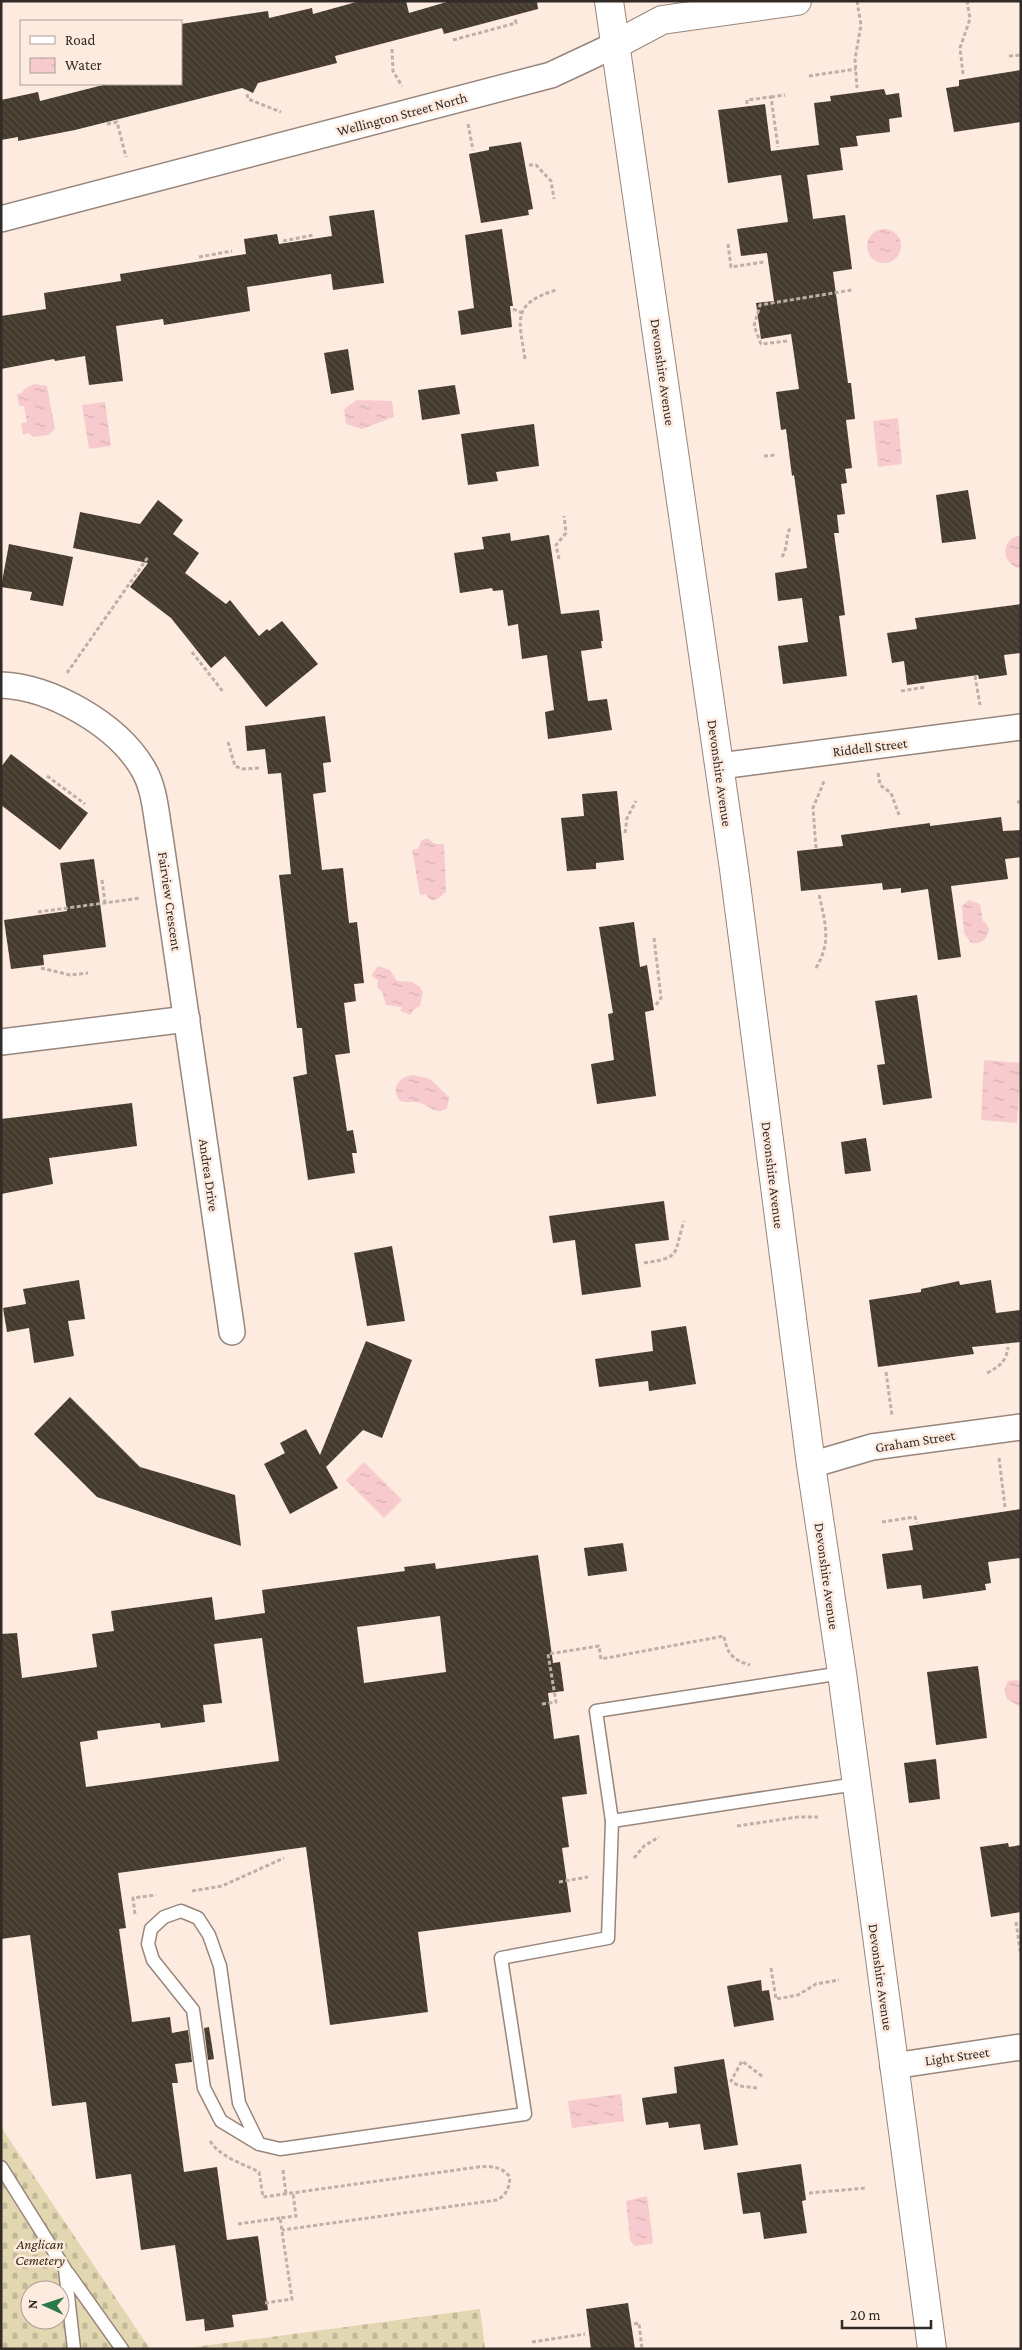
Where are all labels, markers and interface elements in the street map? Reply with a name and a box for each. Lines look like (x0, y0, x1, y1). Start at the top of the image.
legend (20, 20, 182, 85)
text: Road (65, 32, 96, 48)
text: Water (65, 57, 102, 73)
street label: Wellington Street North (335, 89, 469, 139)
street label: Devonshire Avenue (648, 318, 678, 426)
street label: Devonshire Avenue (705, 719, 735, 827)
street label: Riddell Street (832, 734, 909, 760)
street label: Fairview Crescent (155, 851, 185, 952)
street label: Devonshire Avenue (759, 1121, 787, 1229)
street label: Andrea Drive (196, 1138, 222, 1212)
street label: Graham Street (874, 1427, 956, 1455)
street label: Devonshire Avenue (812, 1522, 842, 1630)
street label: Devonshire Avenue (866, 1923, 896, 2031)
street label: Light Street (924, 2044, 991, 2068)
park label: Anglican Cemetery (15, 2236, 65, 2268)
north arrow (20, 2280, 70, 2330)
scale bar (842, 2298, 931, 2330)
text: N (24, 2299, 40, 2310)
text: 20 m (850, 2307, 881, 2323)

